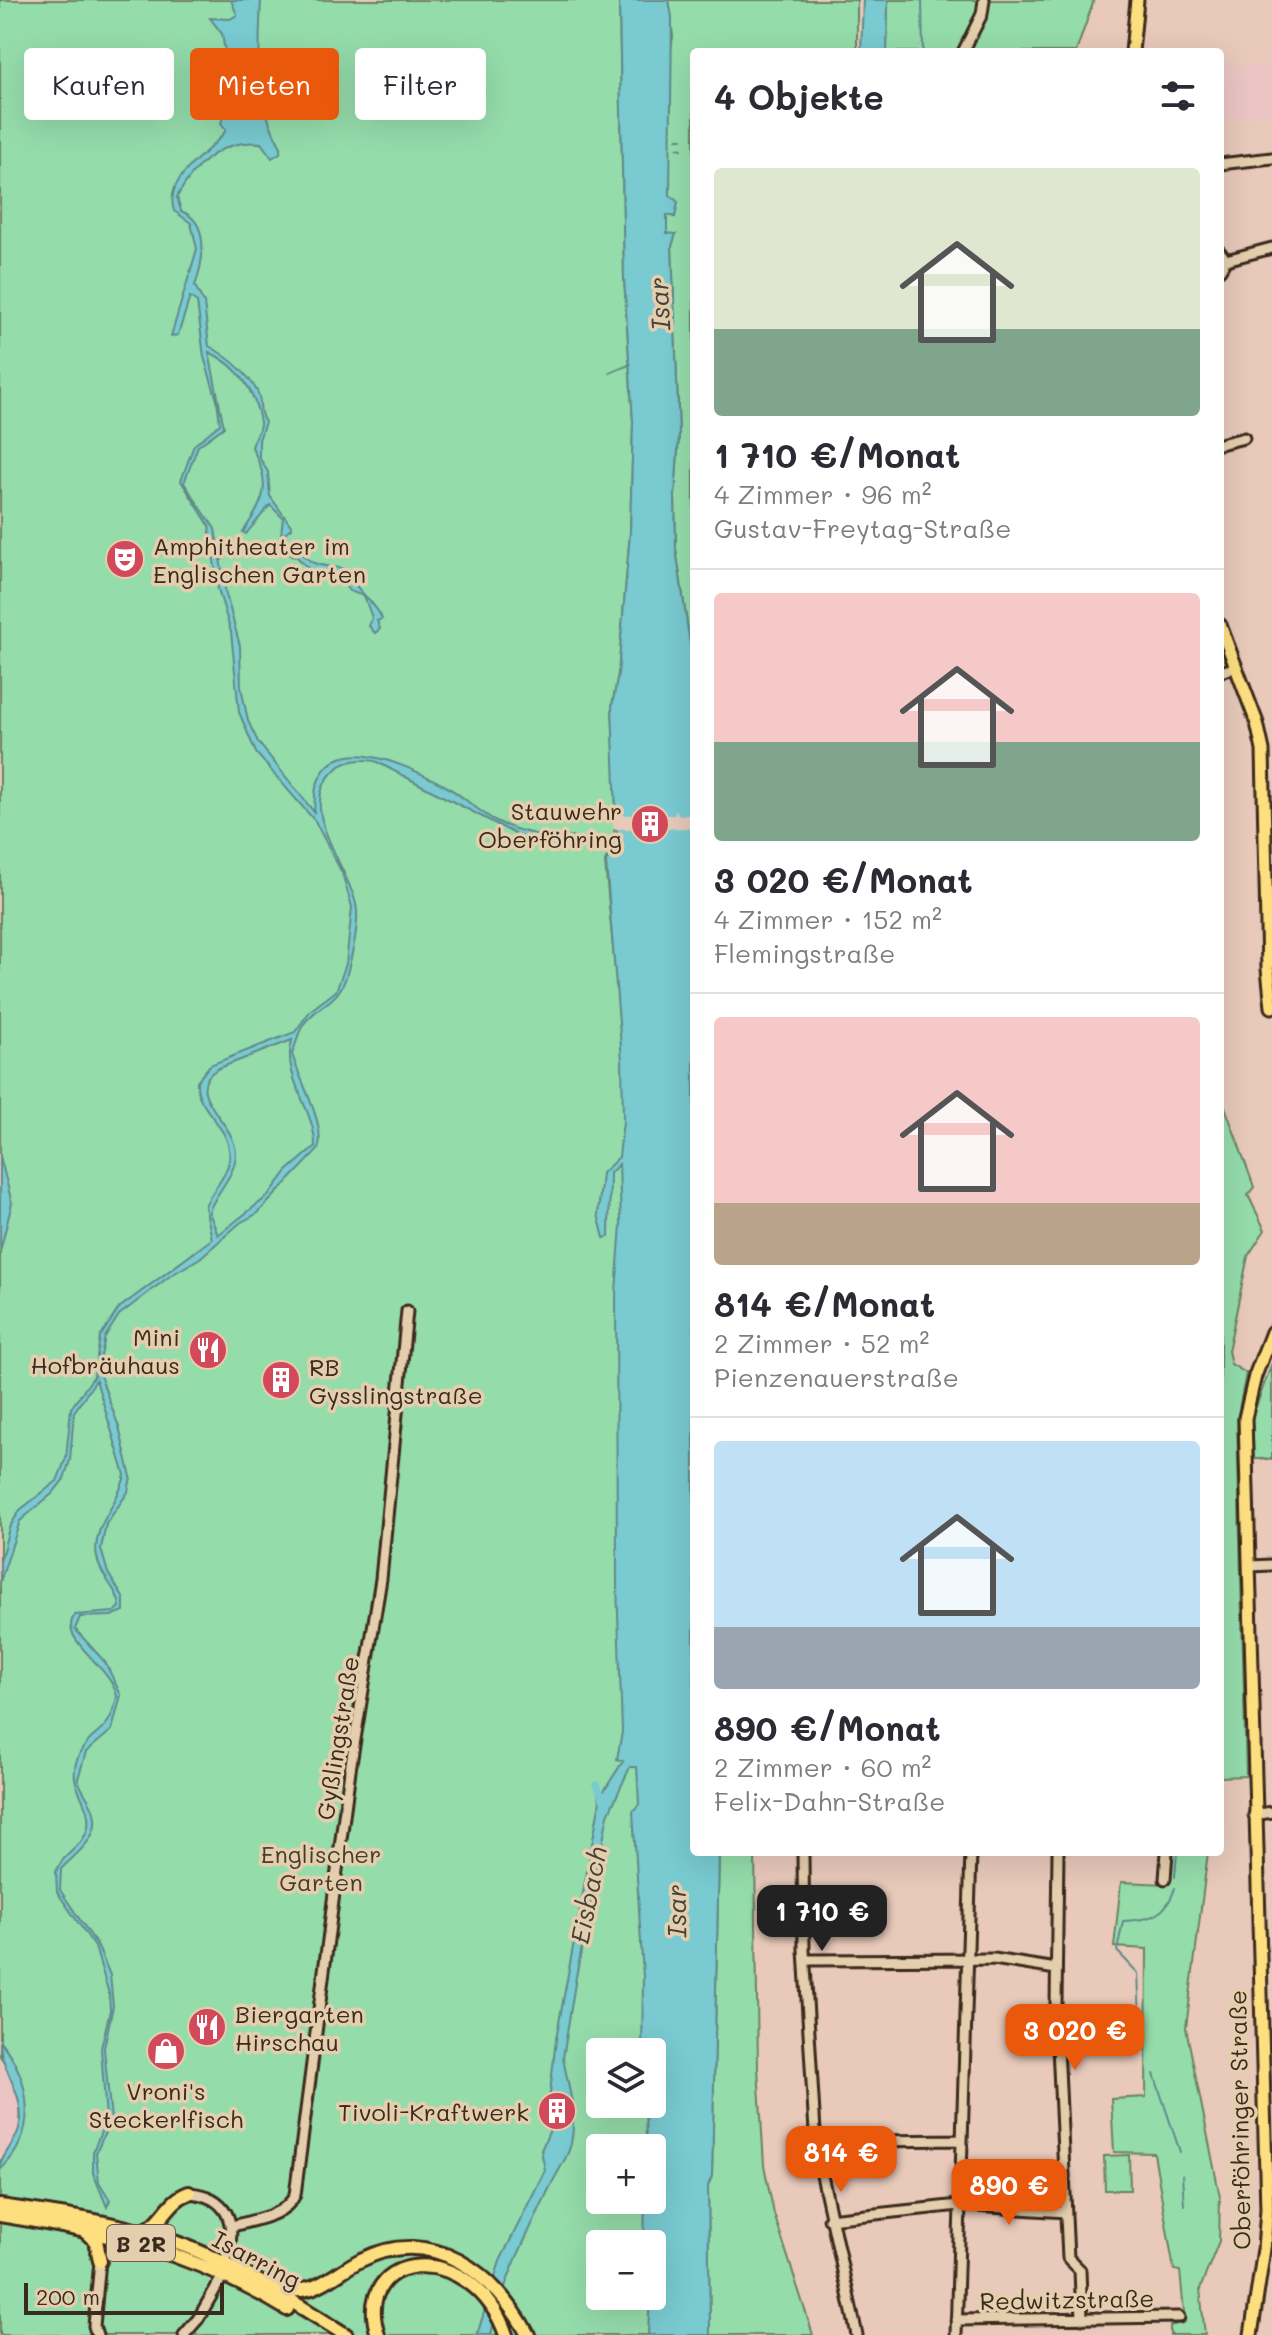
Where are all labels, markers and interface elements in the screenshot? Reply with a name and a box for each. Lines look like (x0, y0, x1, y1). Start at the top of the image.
chip: Kaufen (24, 48, 174, 120)
chip: Mieten (190, 48, 339, 120)
chip: Filter (355, 48, 486, 120)
text: 4 Objekte (714, 74, 884, 119)
icon: filters (1156, 74, 1200, 118)
icon: home (885, 220, 1029, 364)
water label: Isar (641, 277, 677, 331)
text: 1 710 €/Monat (714, 432, 960, 477)
text: 4 Zimmer · 96 m² (714, 477, 932, 511)
text: Gustav-Freytag-Straße (714, 511, 1011, 545)
place label: Amphitheater im Englischen Garten (153, 530, 366, 589)
theatre icon: Amphitheater im Englischen Garten (104, 538, 146, 580)
icon: home (885, 645, 1029, 789)
place label: Stauwehr Oberföhring (478, 795, 622, 854)
building icon: Stauwehr Oberföhring (629, 803, 671, 845)
text: 3 020 €/Monat (714, 857, 973, 902)
text: 4 Zimmer · 152 m² (714, 902, 942, 936)
text: Flemingstraße (714, 936, 895, 970)
icon: home (885, 1069, 1029, 1213)
text: 814 €/Monat (714, 1281, 935, 1326)
place label: Mini Hofbräuhaus (31, 1321, 180, 1380)
text: 2 Zimmer · 52 m² (714, 1326, 929, 1360)
restaurant icon: Mini Hofbräuhaus (187, 1329, 229, 1371)
place label: RB Gysslingstraße (309, 1351, 483, 1410)
building icon: RB Gysslingstraße (260, 1359, 302, 1401)
text: Pienzenauerstraße (714, 1360, 959, 1394)
icon: home (885, 1493, 1029, 1637)
street label: Gyßlingstraße (309, 1654, 365, 1822)
text: 890 €/Monat (714, 1705, 941, 1750)
text: 2 Zimmer · 60 m² (714, 1750, 931, 1784)
text: Felix-Dahn-Straße (714, 1784, 945, 1818)
park label: Englischer Garten (261, 1838, 381, 1897)
water label: Eisbach (562, 1844, 614, 1946)
water label: Isar (659, 1884, 693, 1938)
pin: 1 710 € (748, 1885, 896, 1953)
text: 1 710 € (775, 1894, 869, 1928)
street label: Oberföhringer Straße (1221, 1990, 1257, 2250)
place label: Biergarten Hirschau (235, 1998, 364, 2057)
pin: 3 020 € (1001, 2004, 1149, 2072)
restaurant icon: Biergarten Hirschau (186, 2006, 228, 2048)
text: 3 020 € (1023, 2013, 1127, 2047)
shop icon: Vroni's Steckerlfisch (145, 2030, 187, 2072)
map controls (586, 2038, 666, 2310)
button: layers (586, 2038, 666, 2118)
place label: Vroni's Steckerlfisch (89, 2075, 243, 2134)
building icon: Tivoli-Kraftwerk (536, 2090, 578, 2132)
place label: Tivoli-Kraftwerk (338, 2096, 529, 2127)
pin: 814 € (785, 2126, 897, 2194)
button: + (586, 2134, 666, 2214)
text: 814 € (804, 2135, 878, 2169)
pin: 890 € (953, 2159, 1065, 2227)
text: 890 € (970, 2168, 1048, 2202)
street label: Isarring (207, 2223, 307, 2295)
road number: B 2R (107, 2225, 175, 2261)
button: − (586, 2230, 666, 2310)
scale bar (24, 2279, 224, 2315)
text: 200 m (36, 2282, 100, 2311)
street label: Redwitzstraße (979, 2282, 1155, 2316)

